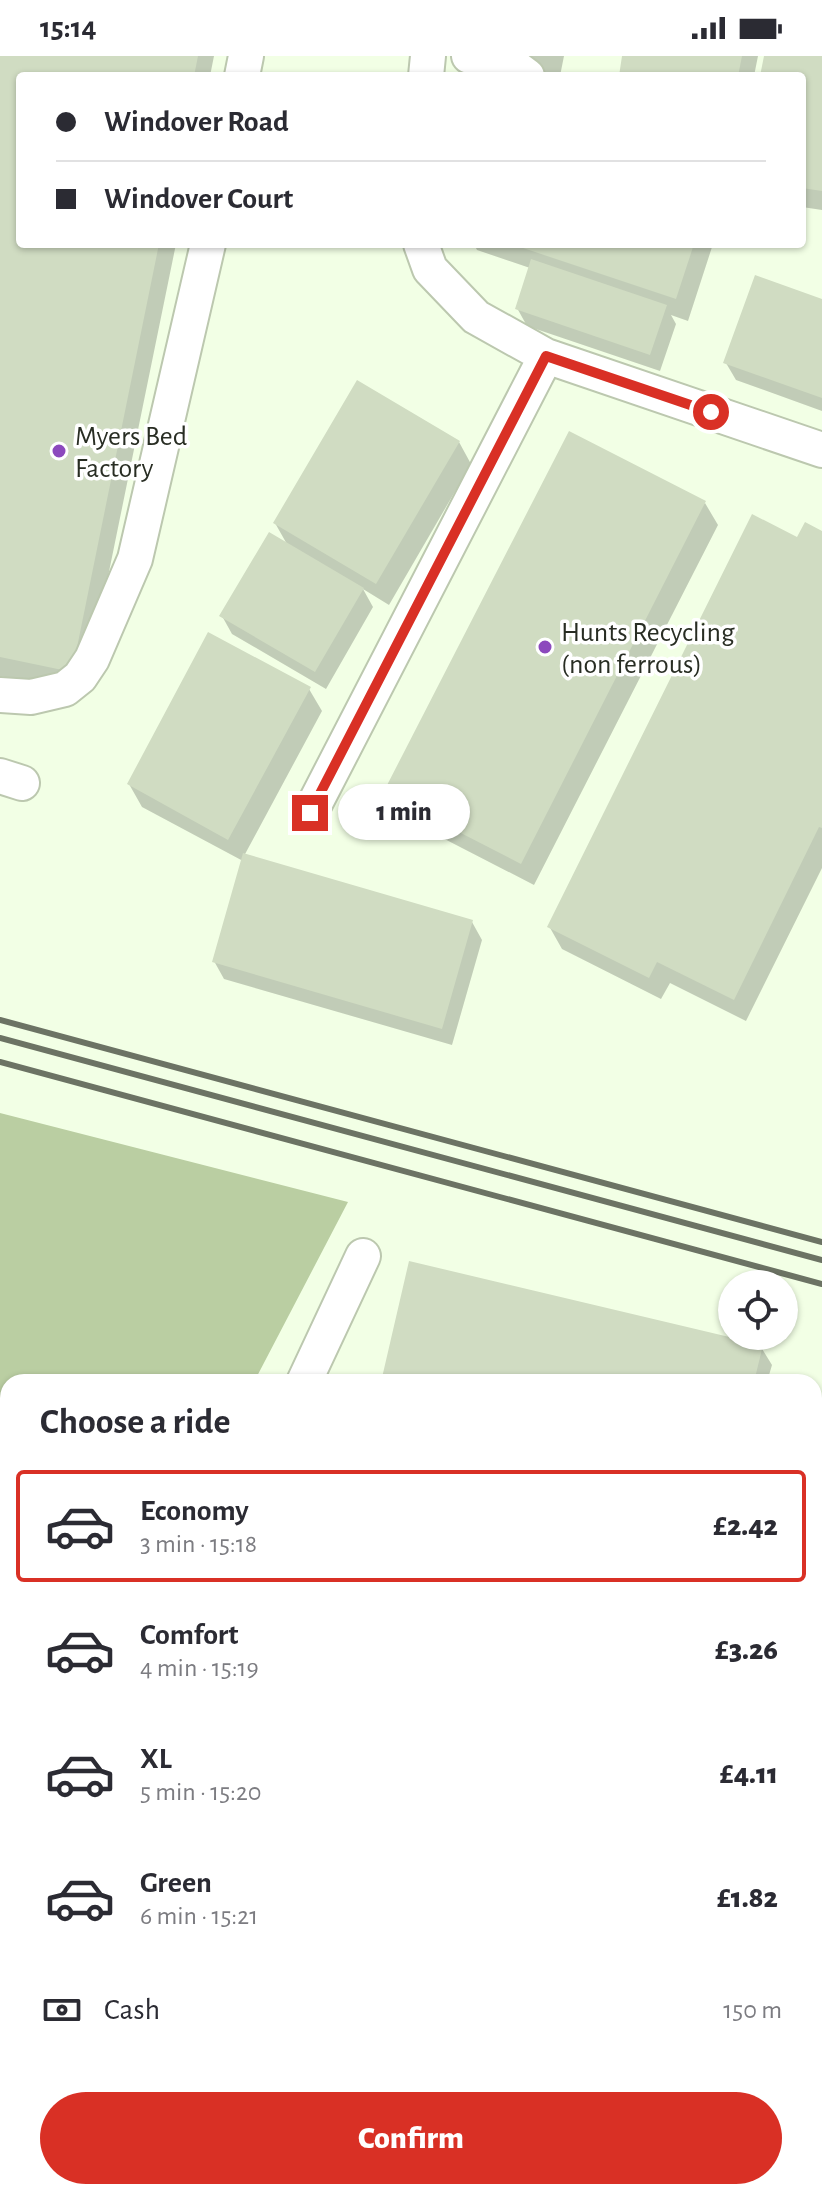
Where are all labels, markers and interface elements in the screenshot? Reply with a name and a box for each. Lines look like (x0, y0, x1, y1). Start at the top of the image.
text: 15:14 (40, 13, 97, 43)
text: Windover Road (104, 107, 289, 137)
text: Windover Court (104, 184, 293, 214)
route start (693, 394, 729, 430)
place label: Myers Bed Factory (75, 423, 187, 483)
marker: Myers Bed Factory (50, 442, 68, 460)
place label: Hunts Recycling (non ferrous) (561, 619, 735, 679)
marker: Hunts Recycling (non ferrous) (536, 638, 554, 656)
callout: 1 min (338, 785, 470, 841)
route end (292, 795, 328, 831)
text: 1 min (376, 799, 432, 825)
map controls (718, 1270, 798, 1350)
button: locate (718, 1270, 798, 1350)
text: Choose a ride (40, 1404, 230, 1440)
icon: car (44, 1490, 116, 1562)
text: Economy (140, 1496, 249, 1526)
text: £2.42 (713, 1511, 778, 1541)
text: 3 min · 15:18 (140, 1531, 257, 1557)
icon: car (44, 1614, 116, 1686)
text: Comfort (140, 1620, 239, 1650)
text: £3.26 (715, 1635, 778, 1665)
text: 4 min · 15:19 (140, 1655, 259, 1681)
icon: car (44, 1738, 116, 1810)
text: XL (140, 1744, 172, 1774)
text: £4.11 (720, 1759, 778, 1789)
text: 5 min · 15:20 (140, 1779, 262, 1805)
icon: car (44, 1862, 116, 1934)
text: Green (140, 1868, 212, 1898)
text: £1.82 (717, 1883, 778, 1913)
text: 6 min · 15:21 (140, 1903, 258, 1929)
icon: cash (40, 1988, 84, 2032)
text: Cash (104, 1995, 160, 2025)
text: 150 m (723, 1997, 782, 2023)
button: Confirm (40, 2092, 782, 2184)

